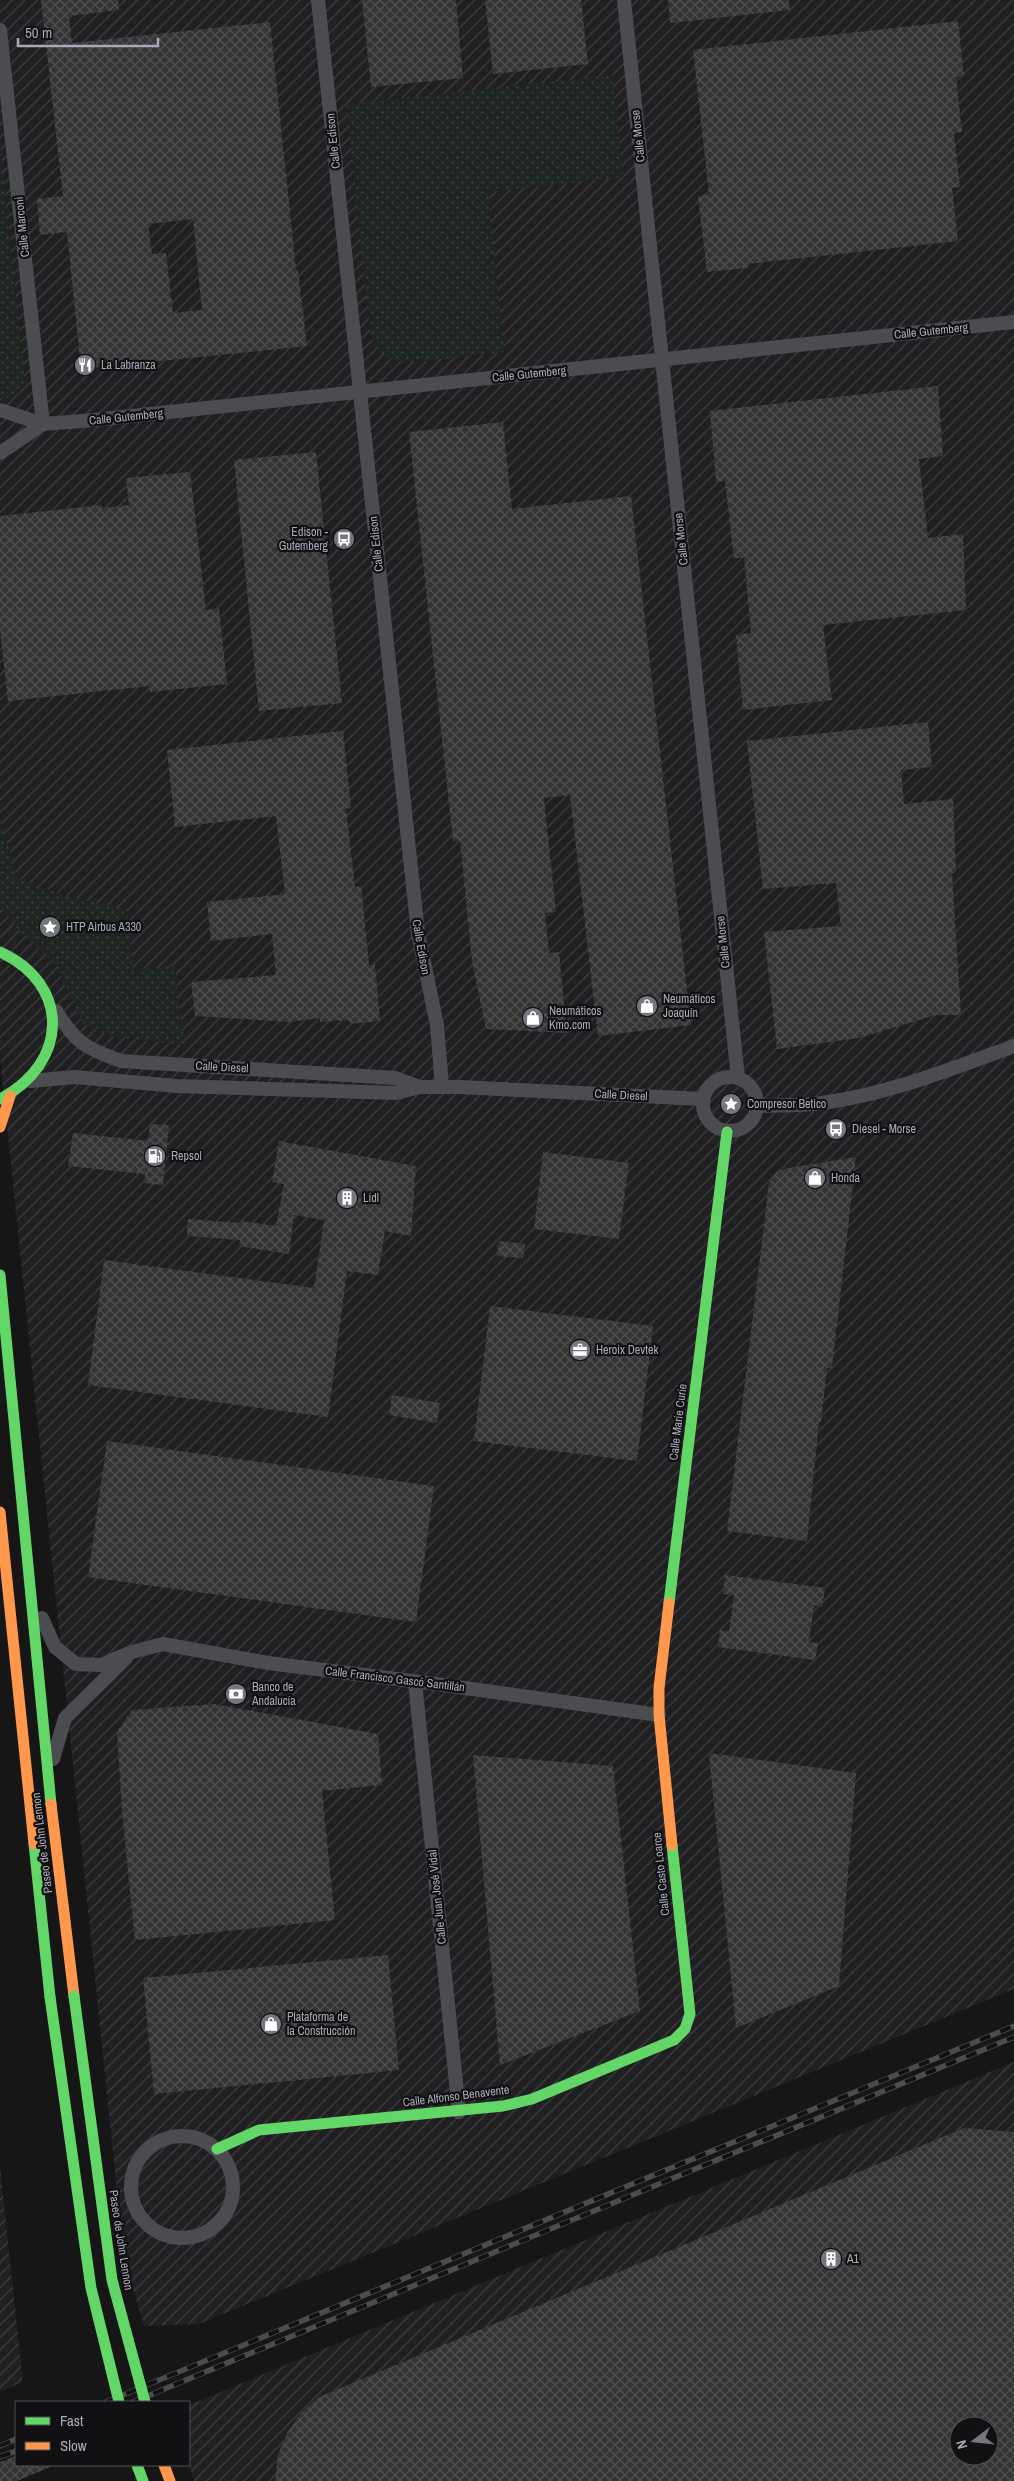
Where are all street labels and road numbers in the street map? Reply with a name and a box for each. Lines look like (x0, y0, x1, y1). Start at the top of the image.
street label: Calle Morse (627, 109, 649, 163)
street label: Calle Edison (322, 112, 344, 170)
street label: Calle Marconi (11, 196, 33, 258)
street label: Calle Gutemberg (893, 319, 969, 343)
street label: Calle Gutemberg (491, 362, 567, 386)
street label: Calle Gutemberg (88, 405, 164, 429)
street label: Calle Morse (670, 512, 692, 566)
street label: Calle Edison (365, 515, 387, 573)
street label: Calle Morse (712, 915, 734, 969)
street label: Calle Edison (408, 918, 434, 976)
street label: Calle Diesel (195, 1058, 249, 1076)
street label: Calle Diesel (594, 1086, 648, 1104)
street label: Calle Marie Curie (665, 1383, 691, 1461)
street label: Calle Francisco Gascó Santillán (324, 1662, 466, 1696)
street label: Paseo de John Lennon (28, 1792, 56, 1894)
street label: Calle Casto Loarce (649, 1832, 673, 1916)
street label: Calle Juan José Vidal (424, 1849, 450, 1945)
street label: Calle Alfonso Benavente (402, 2082, 510, 2110)
street label: Paseo de John Lennon (105, 2189, 137, 2291)

